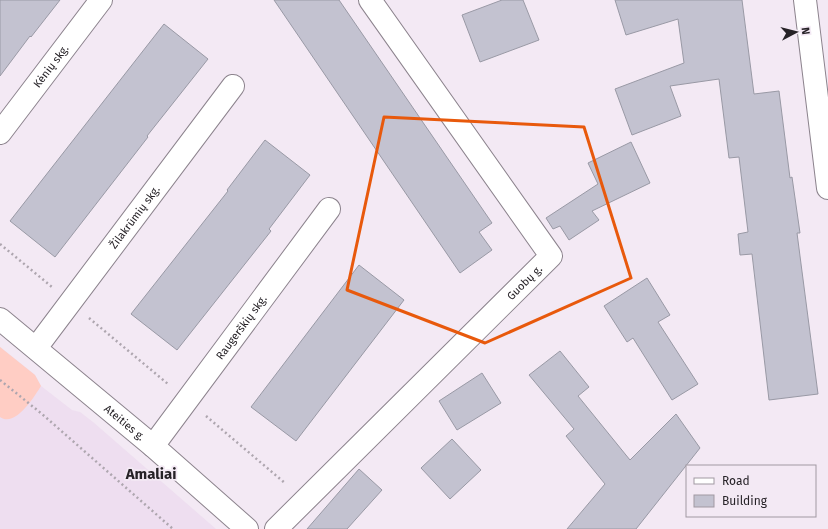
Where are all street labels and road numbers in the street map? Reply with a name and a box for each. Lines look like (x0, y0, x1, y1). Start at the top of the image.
street label: Kėnių skg. (31, 42, 72, 90)
street label: Žilakrūmių skg. (106, 183, 163, 251)
street label: Guobų g. (505, 262, 545, 303)
street label: Raugerškių skg. (214, 292, 270, 362)
street label: Ateities g. (101, 402, 148, 444)

